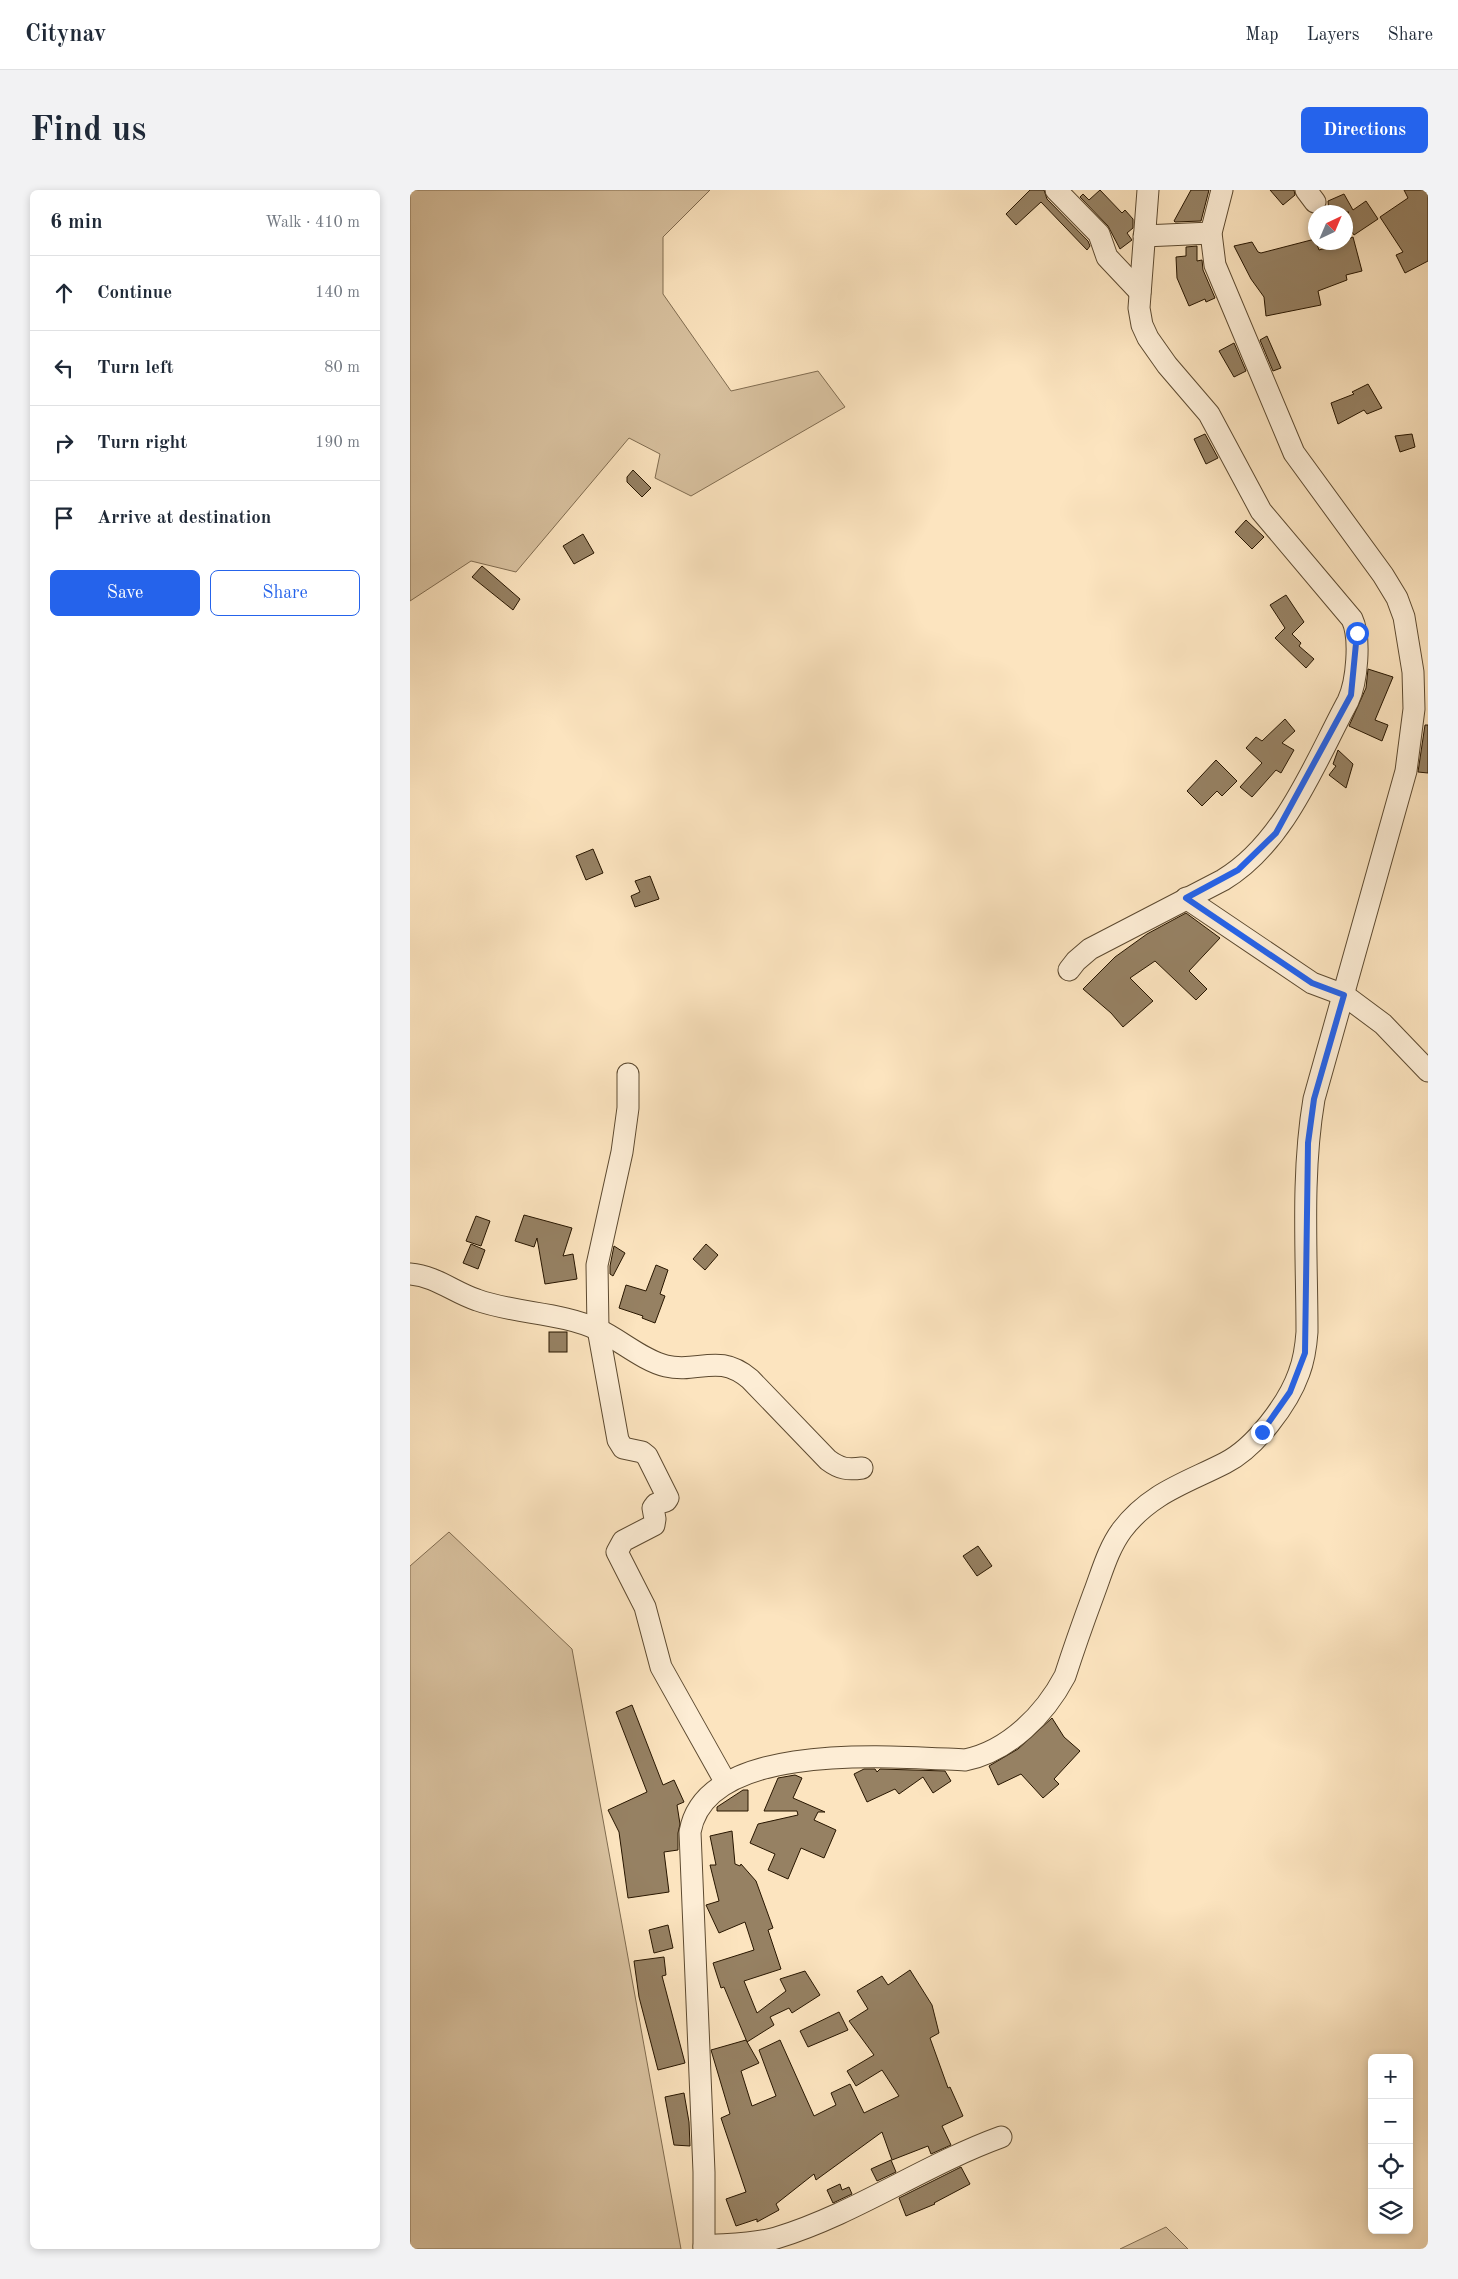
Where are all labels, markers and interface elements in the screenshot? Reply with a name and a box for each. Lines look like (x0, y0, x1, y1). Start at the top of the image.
text: Citynav (25, 23, 106, 47)
text: Map (1245, 26, 1279, 44)
text: Layers (1307, 26, 1359, 44)
text: Share (1387, 26, 1433, 44)
button: Directions (1301, 107, 1428, 153)
text: Find us (30, 113, 146, 148)
north arrow (1308, 205, 1353, 250)
text: 6 min (50, 212, 103, 233)
text: Walk · 410 m (265, 215, 360, 231)
icon: ahead (50, 279, 78, 307)
text: Continue (97, 284, 172, 303)
text: 140 m (315, 285, 360, 301)
icon: left (50, 354, 78, 382)
text: Turn left (97, 359, 174, 378)
text: 80 m (324, 360, 360, 376)
icon: right (50, 429, 78, 457)
text: Turn right (97, 434, 187, 453)
text: 190 m (315, 435, 360, 451)
icon: arrive (50, 504, 78, 532)
text: Arrive at destination (97, 509, 271, 528)
button: Save (50, 570, 200, 616)
button: Share (210, 570, 360, 616)
route start (1346, 622, 1369, 645)
route end (1251, 1421, 1274, 1444)
map controls (1368, 2054, 1413, 2234)
button: + (1368, 2054, 1413, 2099)
button: − (1368, 2099, 1413, 2144)
button: locate (1368, 2144, 1413, 2189)
button: layers (1368, 2189, 1413, 2234)

